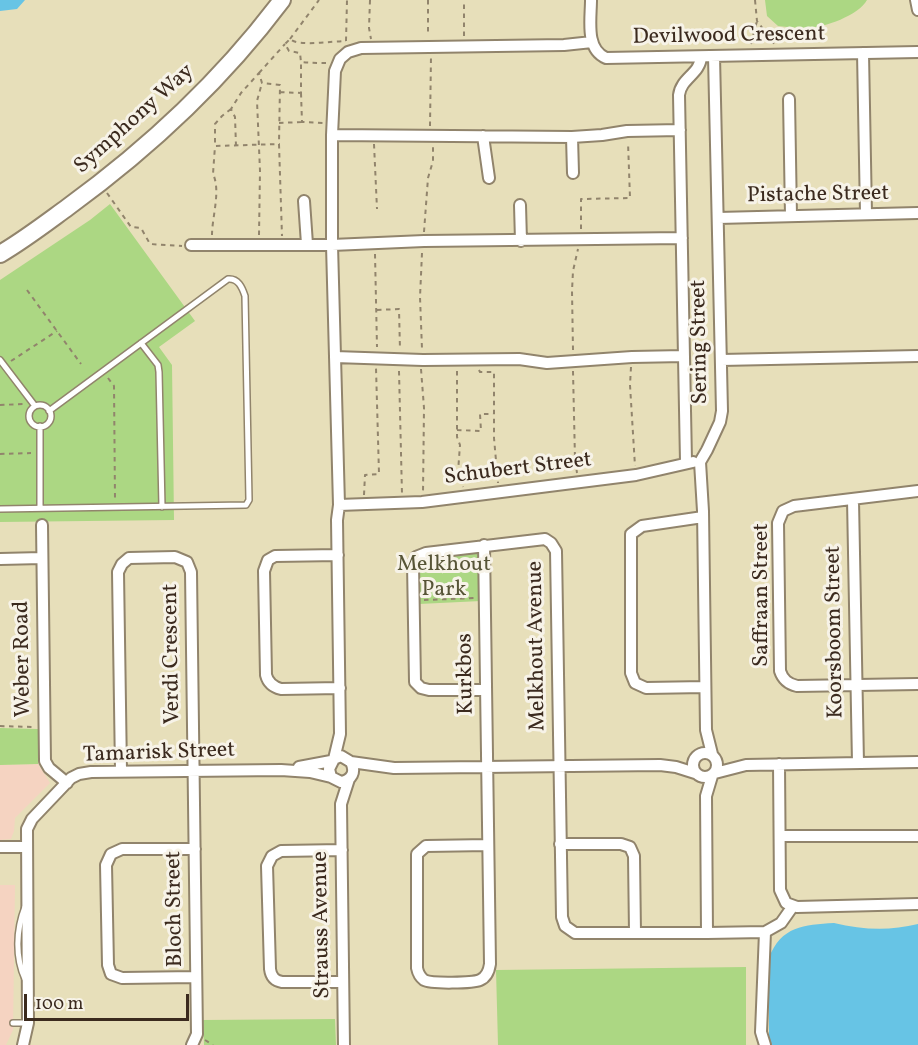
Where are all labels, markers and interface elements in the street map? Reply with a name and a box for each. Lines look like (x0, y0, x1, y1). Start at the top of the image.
street label: Devilwood Crescent (632, 22, 826, 52)
street label: Symphony Way (70, 59, 200, 181)
street label: Pistache Street (747, 182, 889, 210)
street label: Sering Street (687, 279, 715, 405)
street label: Schubert Street (443, 448, 593, 492)
street label: Saffraan Street (750, 523, 776, 667)
street label: Koorsboom Street (821, 545, 851, 719)
park label: Melkhout Park (397, 553, 491, 604)
street label: Melkhout Avenue (523, 561, 553, 731)
street label: Verdi Crescent (159, 583, 187, 725)
street label: Weber Road (10, 601, 38, 717)
street label: Kurkbos (453, 633, 481, 715)
street label: Tamarisk Street (82, 738, 236, 770)
street label: Bloch Street (162, 851, 190, 967)
street label: Strauss Avenue (309, 851, 337, 999)
scale bar (27, 982, 192, 1020)
text: 100 m (35, 992, 84, 1017)

